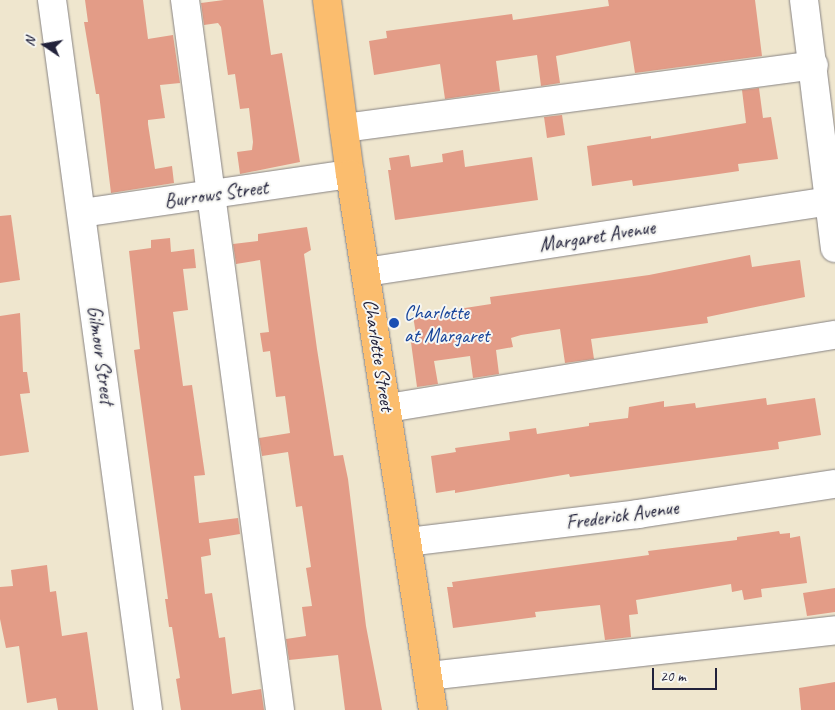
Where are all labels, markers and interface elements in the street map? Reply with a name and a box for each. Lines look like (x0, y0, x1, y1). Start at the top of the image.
north arrow (20, 20, 70, 70)
text: N (21, 36, 39, 48)
street label: Burrows Street (162, 175, 270, 213)
street label: Margaret Avenue (538, 215, 656, 257)
street label: Charlotte Street (358, 297, 400, 413)
place label: Charlotte at Margaret (404, 300, 490, 347)
street label: Gilmour Street (82, 304, 120, 406)
marker: Charlotte at Margaret (388, 317, 400, 329)
street label: Frederick Avenue (564, 495, 680, 535)
scale bar (655, 658, 720, 690)
text: 20 m (660, 667, 686, 686)

